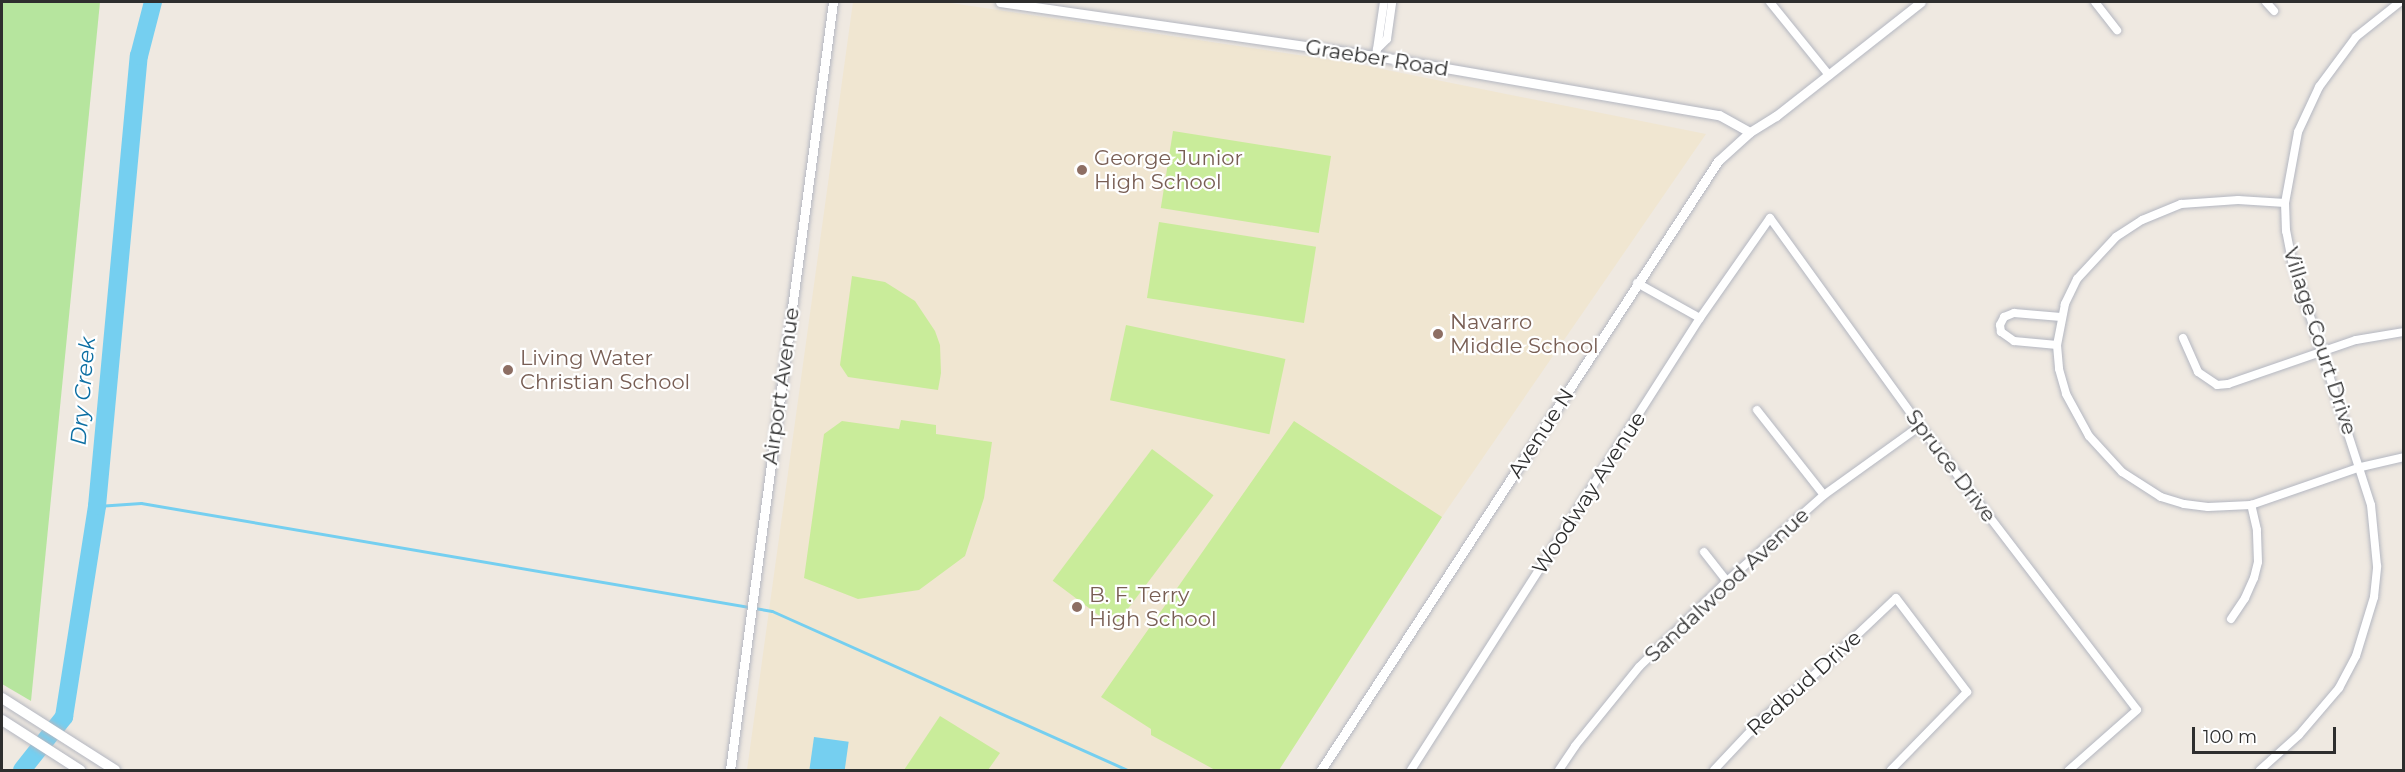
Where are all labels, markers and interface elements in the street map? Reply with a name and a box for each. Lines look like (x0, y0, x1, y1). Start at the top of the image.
street label: Graeber Road (1304, 34, 1450, 82)
place label: George Junior High School (1094, 145, 1243, 195)
marker: George Junior High School (1075, 163, 1089, 177)
street label: Village Court Drive (2278, 244, 2362, 438)
street label: Airport Avenue (758, 306, 804, 466)
place label: Navarro Middle School (1450, 309, 1599, 359)
marker: Navarro Middle School (1431, 327, 1445, 341)
water label: Dry Creek (65, 336, 101, 446)
place label: Living Water Christian School (520, 345, 690, 395)
marker: Living Water Christian School (501, 363, 515, 377)
street label: Avenue N (1503, 383, 1579, 483)
street label: Spruce Drive (1900, 405, 2002, 527)
street label: Woodway Avenue (1527, 407, 1651, 579)
street label: Sandalwood Avenue (1640, 502, 1814, 668)
place label: B. F. Terry High School (1089, 582, 1217, 632)
marker: B. F. Terry High School (1070, 600, 1084, 614)
street label: Redbud Drive (1742, 625, 1866, 741)
scale bar (2195, 715, 2339, 753)
text: 100 m (2203, 726, 2257, 748)

